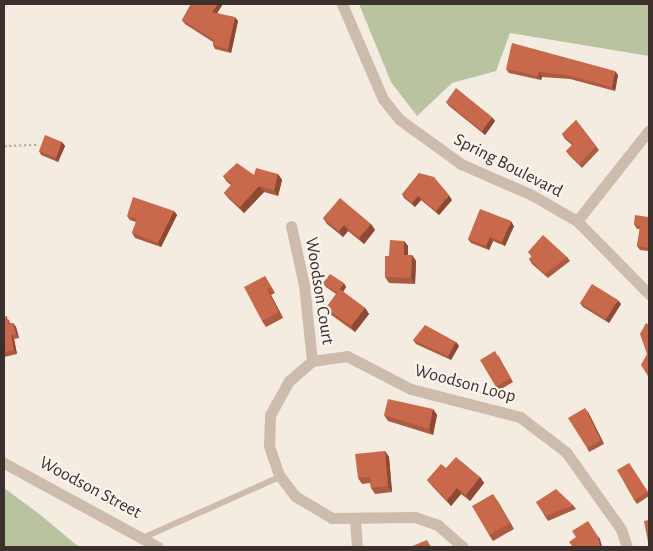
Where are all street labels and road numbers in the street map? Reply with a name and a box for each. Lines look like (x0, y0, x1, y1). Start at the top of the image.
street label: Spring Boulevard (450, 129, 566, 203)
street label: Woodson Court (300, 236, 338, 346)
street label: Woodson Loop (412, 360, 518, 408)
street label: Woodson Street (35, 452, 145, 524)

